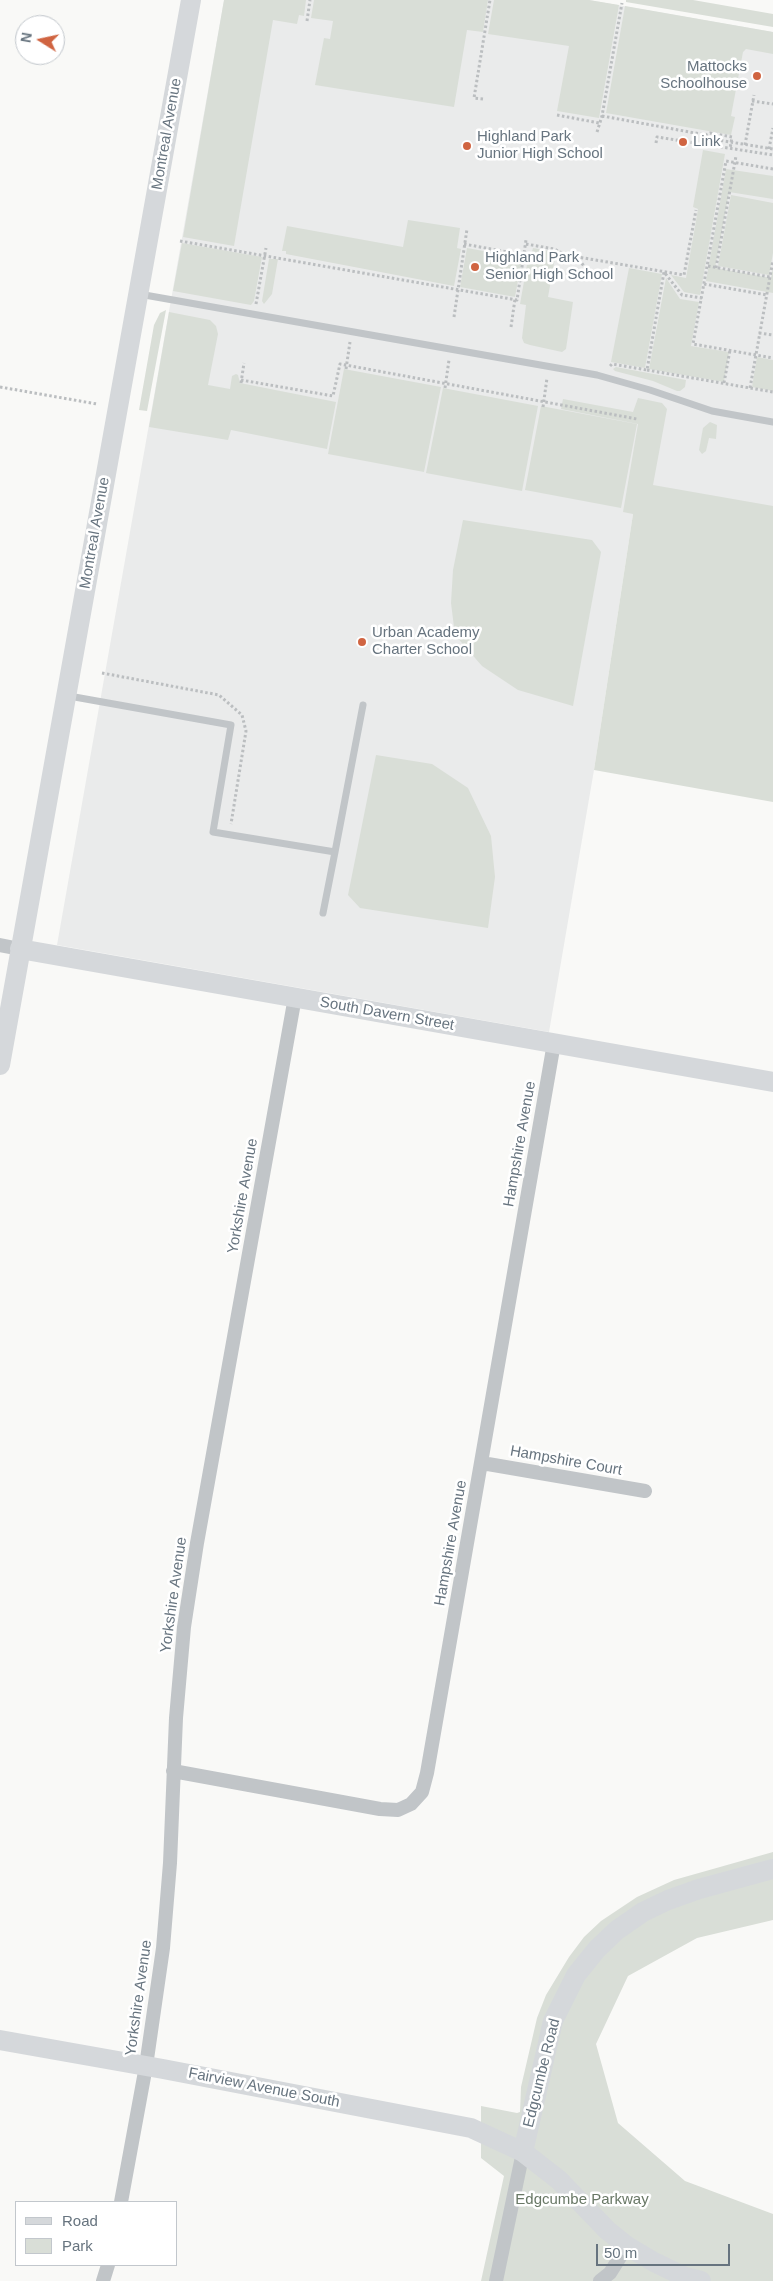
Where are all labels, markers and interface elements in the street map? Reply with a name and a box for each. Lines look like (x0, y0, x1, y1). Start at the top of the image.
north arrow (15, 15, 65, 65)
text: N (17, 31, 35, 44)
place label: Mattocks Schoolhouse (660, 58, 747, 93)
marker: Mattocks Schoolhouse (751, 70, 763, 82)
street label: Montreal Avenue (148, 77, 186, 191)
place label: Highland Park Junior High School (477, 128, 603, 163)
place label: Link (693, 133, 721, 151)
marker: Link (677, 136, 689, 148)
marker: Highland Park Junior High School (461, 140, 473, 152)
place label: Highland Park Senior High School (485, 249, 613, 284)
marker: Highland Park Senior High School (469, 261, 481, 273)
street label: Montreal Avenue (76, 476, 114, 590)
place label: Urban Academy Charter School (372, 624, 480, 659)
marker: Urban Academy Charter School (356, 636, 368, 648)
street label: South Davern Street (319, 993, 455, 1035)
street label: Hampshire Avenue (500, 1080, 540, 1208)
street label: Yorkshire Avenue (224, 1137, 262, 1255)
street label: Hampshire Court (509, 1442, 623, 1480)
street label: Hampshire Avenue (431, 1479, 471, 1607)
street label: Yorkshire Avenue (157, 1536, 191, 1654)
street label: Yorkshire Avenue (122, 1939, 156, 2057)
street label: Edgcumbe Road (520, 2017, 564, 2129)
street label: Fairview Avenue South (187, 2064, 341, 2112)
park label: Edgcumbe Parkway (515, 2191, 649, 2209)
legend (15, 2201, 178, 2266)
text: Road (62, 2212, 98, 2229)
scale bar (598, 2234, 732, 2266)
text: Park (62, 2237, 93, 2254)
text: 50 m (604, 2244, 637, 2261)

